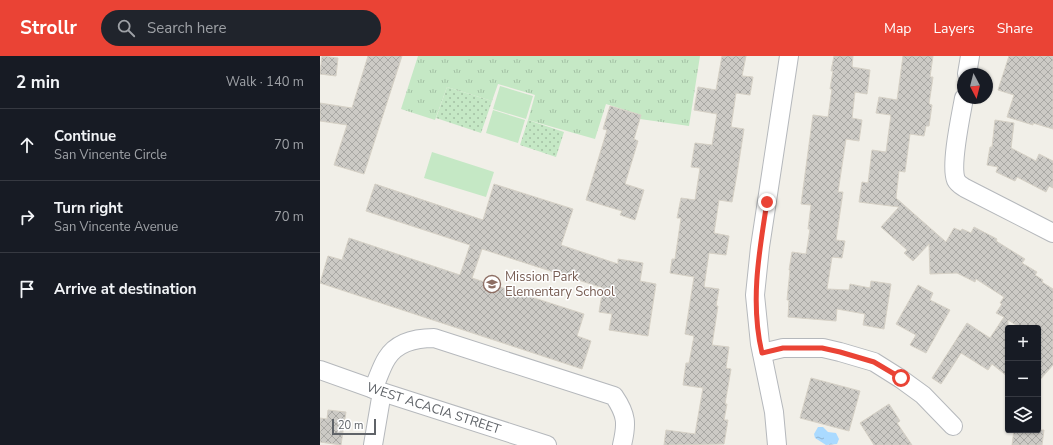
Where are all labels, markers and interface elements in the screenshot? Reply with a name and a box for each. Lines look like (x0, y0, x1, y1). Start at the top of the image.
search box (101, 10, 381, 46)
text: Strollr (20, 15, 77, 41)
icon: search (115, 17, 137, 39)
text: Search here (147, 18, 227, 38)
text: Map (884, 19, 911, 38)
text: Layers (933, 19, 975, 38)
text: Share (997, 19, 1033, 38)
north arrow (957, 68, 993, 104)
text: 2 min (16, 71, 60, 94)
text: Walk · 140 m (226, 73, 304, 91)
text: Continue (54, 126, 116, 146)
icon: ahead (16, 134, 38, 156)
text: 70 m (274, 136, 304, 154)
text: San Vincente Circle (54, 146, 167, 164)
route end (758, 193, 776, 211)
text: Turn right (54, 198, 123, 218)
icon: right (16, 206, 38, 228)
text: 70 m (274, 208, 304, 226)
text: San Vincente Avenue (54, 218, 178, 236)
place label: Mission Park Elementary School (505, 268, 615, 301)
school or university icon: Mission Park Elementary School (482, 274, 502, 294)
icon: arrive (16, 278, 38, 300)
text: Arrive at destination (54, 279, 197, 299)
map controls (1005, 325, 1041, 433)
button: + (1005, 325, 1041, 361)
button: − (1005, 361, 1041, 397)
route start (892, 369, 910, 387)
street label: WEST ACACIA STREET (364, 378, 503, 439)
button: layers (1005, 397, 1041, 433)
scale bar (332, 417, 376, 436)
text: 20 m (338, 418, 363, 433)

